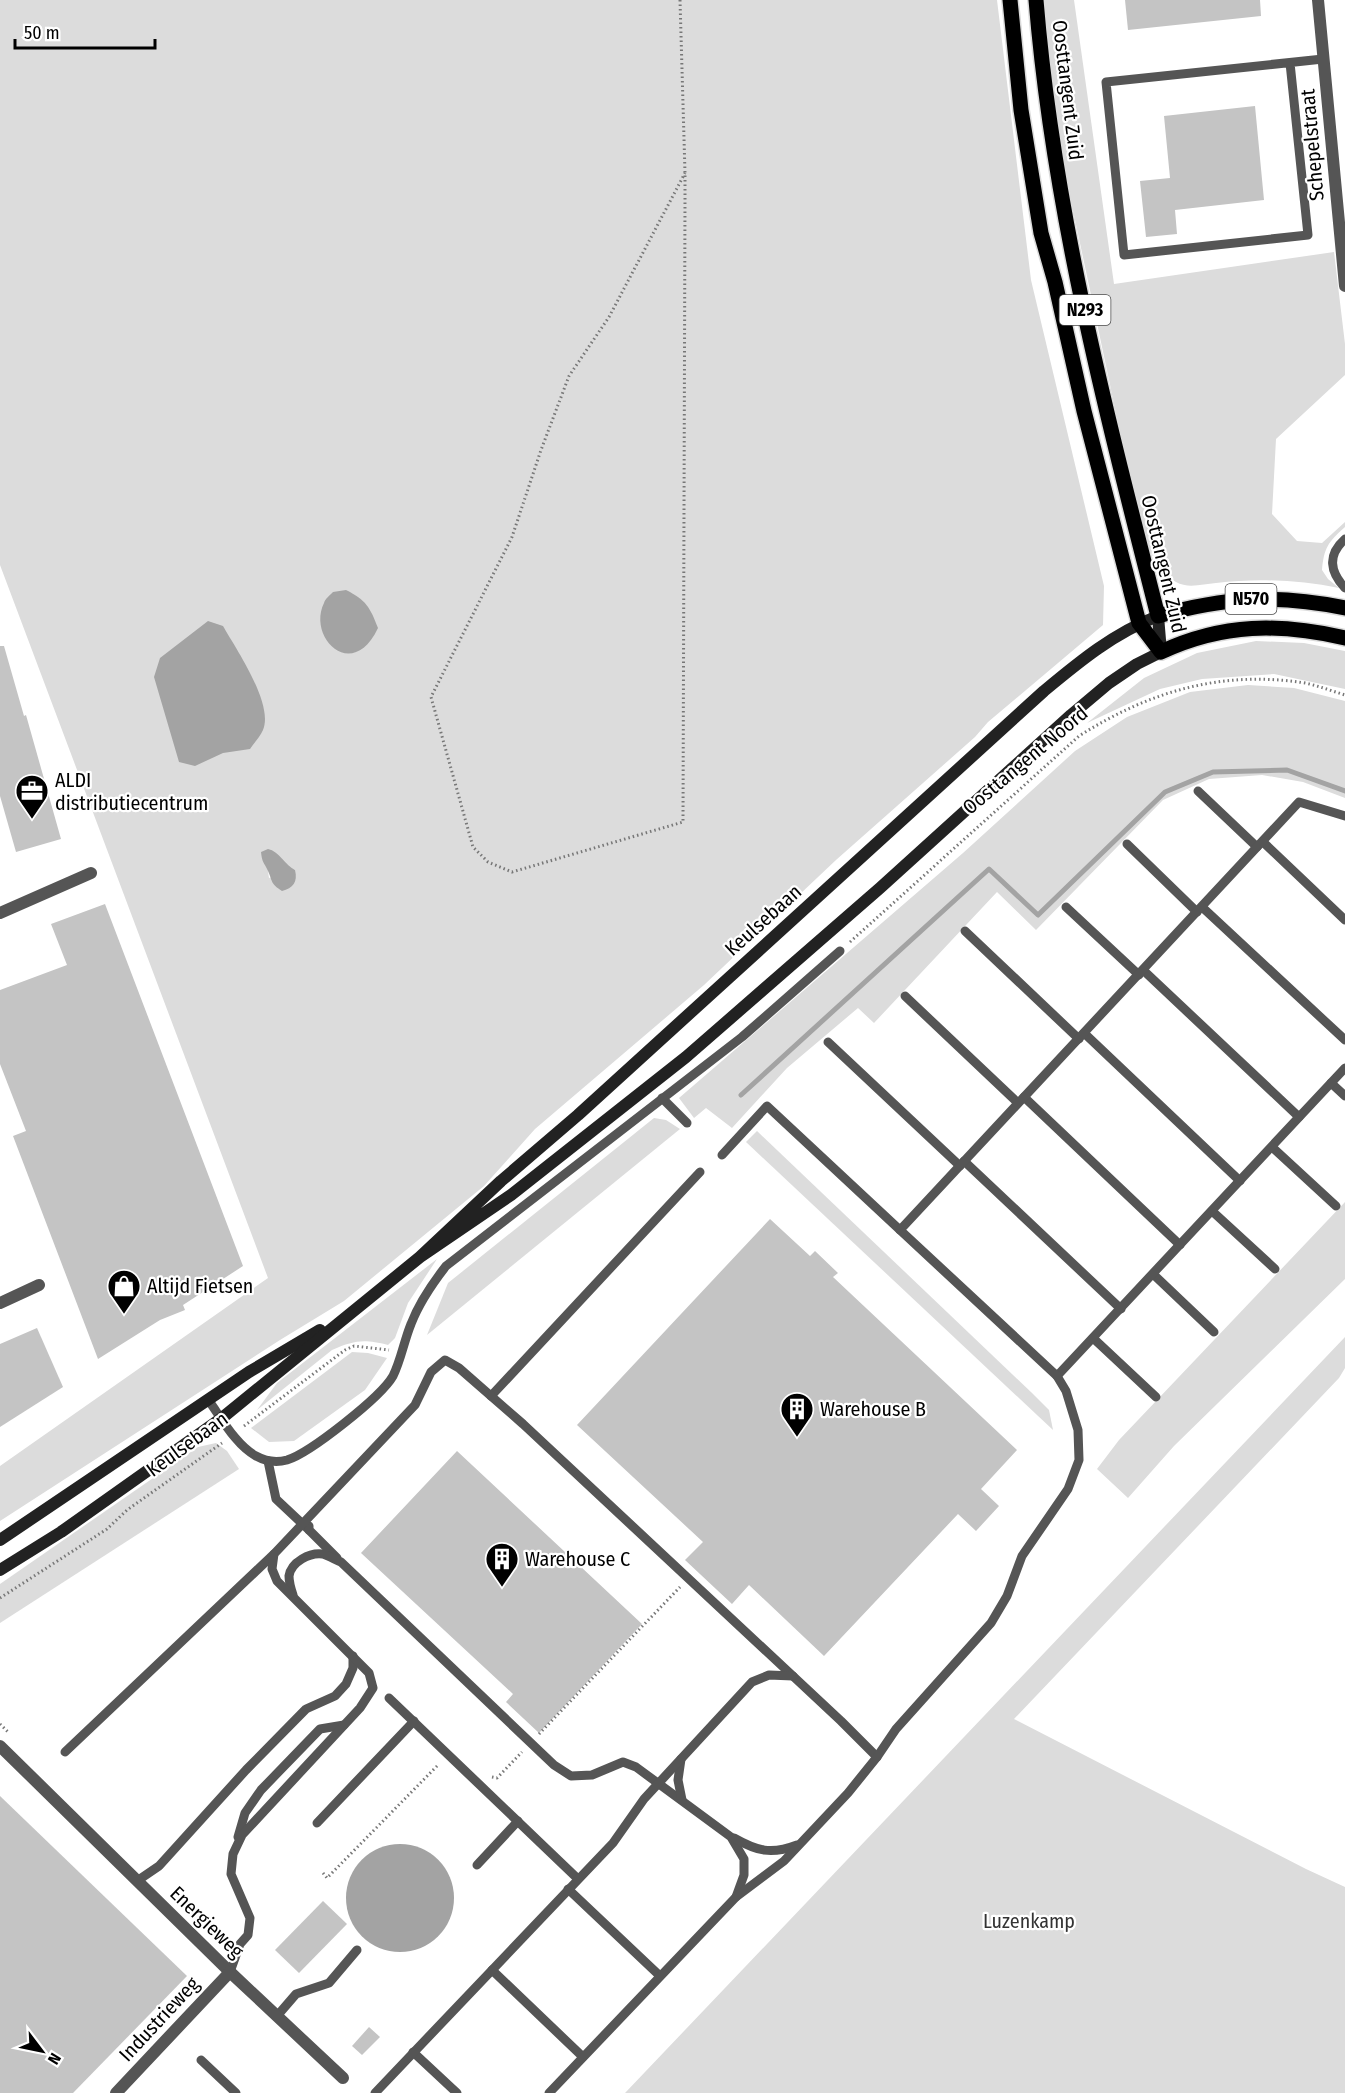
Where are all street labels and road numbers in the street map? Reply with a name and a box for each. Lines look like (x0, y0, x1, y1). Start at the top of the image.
street label: Oosttangent Zuid (1048, 19, 1088, 161)
street label: Schepelstraat (1295, 88, 1329, 202)
road number: N293 (1060, 295, 1110, 325)
street label: Oosttangent Zuid (1136, 493, 1192, 635)
road number: N570 (1226, 584, 1276, 614)
street label: Oosttangent Noord (958, 701, 1092, 819)
street label: Keulsebaan (720, 879, 806, 961)
street label: Keulsebaan (142, 1406, 232, 1482)
street label: Energieweg (165, 1881, 249, 1963)
street label: Industrieweg (114, 1972, 204, 2066)

